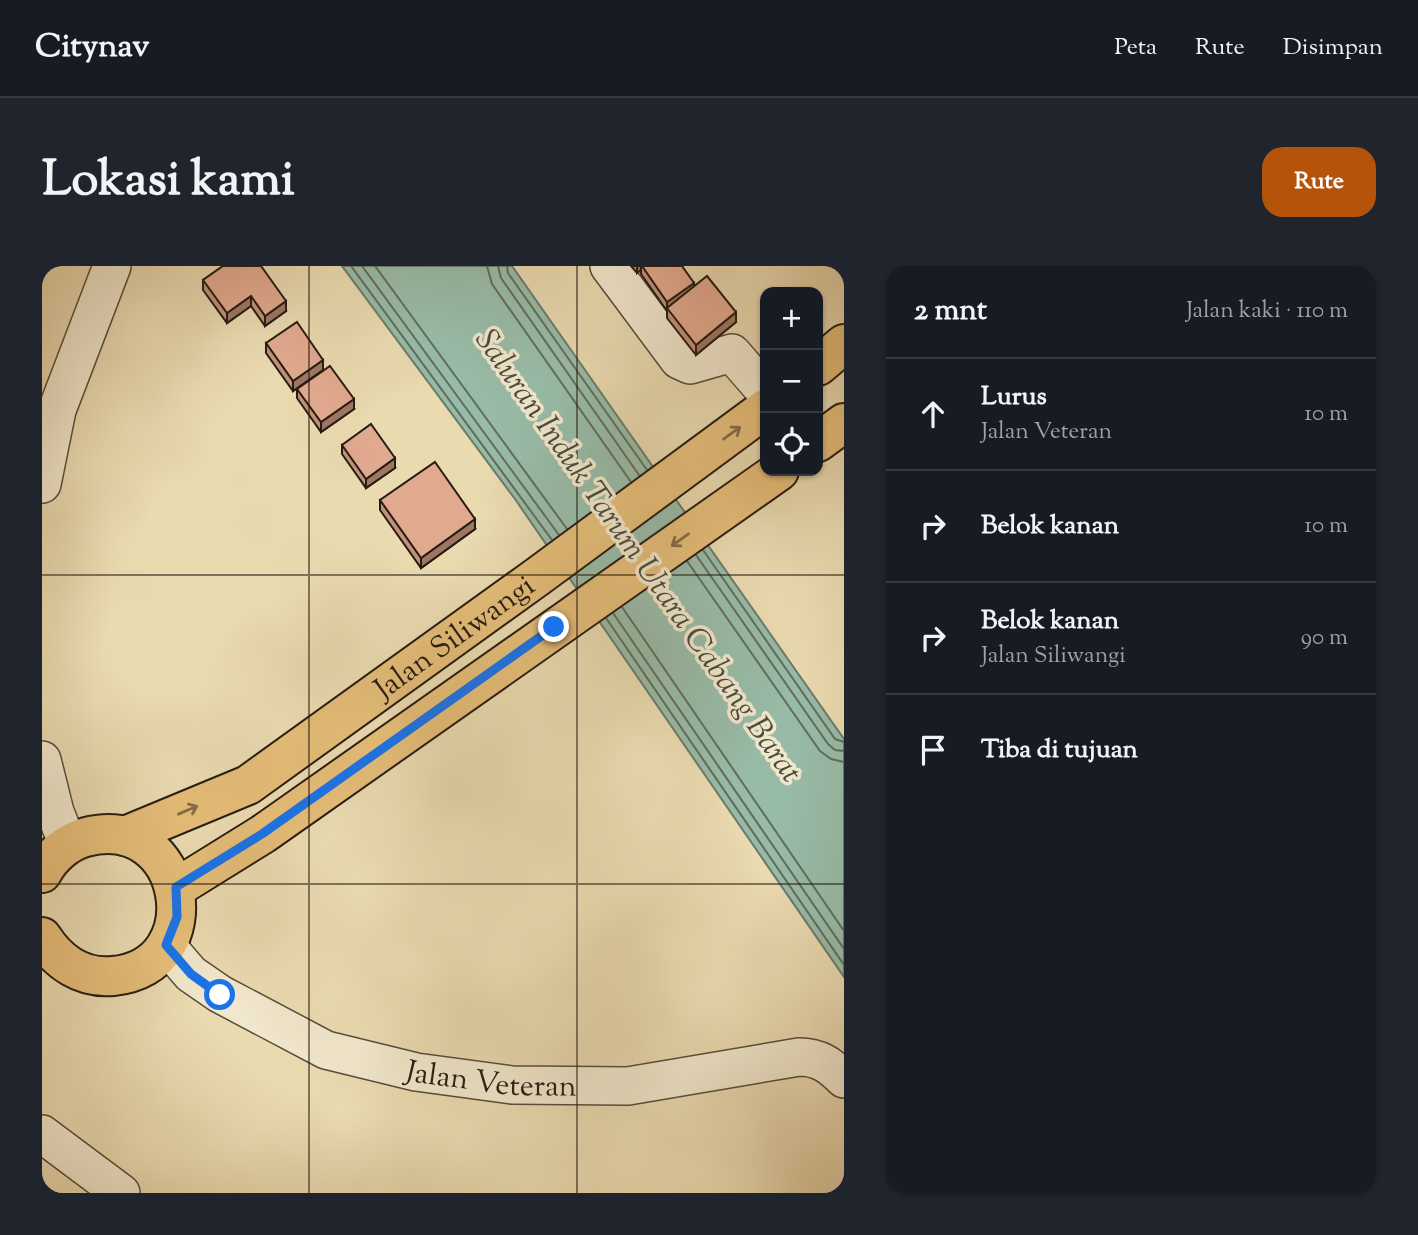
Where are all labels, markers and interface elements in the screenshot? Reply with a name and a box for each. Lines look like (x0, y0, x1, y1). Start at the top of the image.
text: Citynav (35, 24, 150, 72)
text: Peta (1114, 31, 1157, 65)
text: Rute (1195, 31, 1245, 65)
text: Disimpan (1283, 31, 1383, 65)
text: Lokasi kami (42, 147, 295, 217)
button: Rute (1262, 147, 1376, 217)
map controls (760, 287, 823, 476)
button: + (760, 287, 823, 350)
text: 2 mnt (914, 290, 987, 333)
text: Jalan kaki · 110 m (1186, 295, 1348, 328)
water label: Saluran Induk Tarum Utara Cabang Barat (463, 320, 813, 793)
button: − (760, 350, 823, 413)
text: Lurus (981, 379, 1047, 416)
icon: ahead (914, 395, 952, 433)
text: 10 m (1304, 398, 1348, 431)
button: locate (760, 413, 823, 476)
text: Jalan Veteran (981, 416, 1112, 449)
one-way arrow (722, 426, 741, 441)
icon: right (914, 507, 952, 545)
text: Belok kanan (981, 508, 1119, 545)
text: 10 m (1304, 510, 1348, 543)
one-way arrow (671, 533, 690, 547)
street label: Jalan Siliwangi (365, 566, 545, 713)
text: Belok kanan (981, 603, 1119, 640)
route end (538, 611, 569, 642)
icon: right (914, 619, 952, 657)
text: 90 m (1301, 622, 1348, 655)
text: Jalan Siliwangi (981, 640, 1126, 673)
icon: arrive (914, 731, 952, 769)
text: Tiba di tujuan (981, 732, 1138, 769)
one-way arrow (177, 803, 199, 816)
route start (204, 979, 235, 1010)
street label: Jalan Veteran (399, 1051, 577, 1110)

